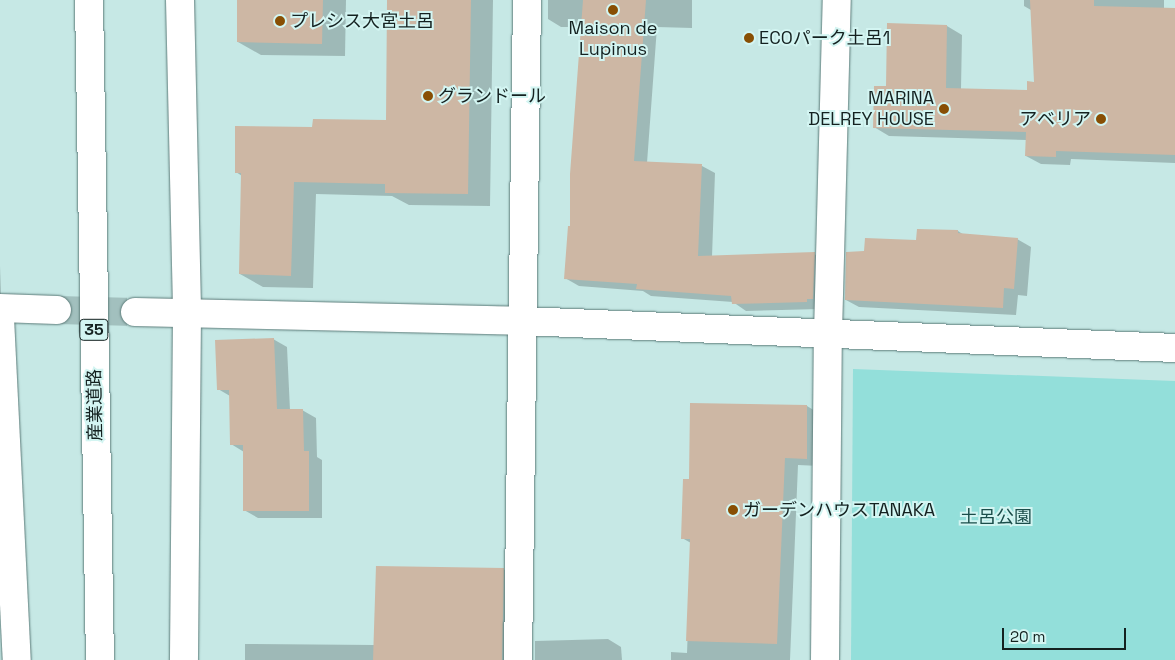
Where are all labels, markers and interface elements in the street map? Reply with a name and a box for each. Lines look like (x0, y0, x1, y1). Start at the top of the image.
marker: Maison de Lupinus (607, 4, 619, 16)
place label: プレシス大宮土呂 (290, 10, 434, 32)
marker: プレシス大宮土呂 (274, 15, 286, 27)
place label: Maison de Lupinus (569, 18, 657, 60)
place label: ECOパーク土呂1 (759, 27, 890, 49)
marker: ECOパーク土呂1 (743, 32, 755, 44)
place label: グランドール (438, 85, 546, 107)
place label: MARINA DELREY HOUSE (808, 88, 934, 130)
marker: グランドール (422, 90, 434, 102)
marker: MARINA DELREY HOUSE (938, 103, 950, 115)
place label: アベリア (1019, 108, 1091, 130)
marker: アベリア (1095, 113, 1107, 125)
road number: 35 (79, 316, 109, 344)
street label: 産業道路 (84, 369, 106, 441)
place label: ガーデンハウスTANAKA (743, 499, 935, 521)
marker: ガーデンハウスTANAKA (727, 504, 739, 516)
park label: 土呂公園 (960, 506, 1032, 528)
scale bar (1005, 618, 1129, 650)
text: 20 m (1010, 627, 1045, 646)

